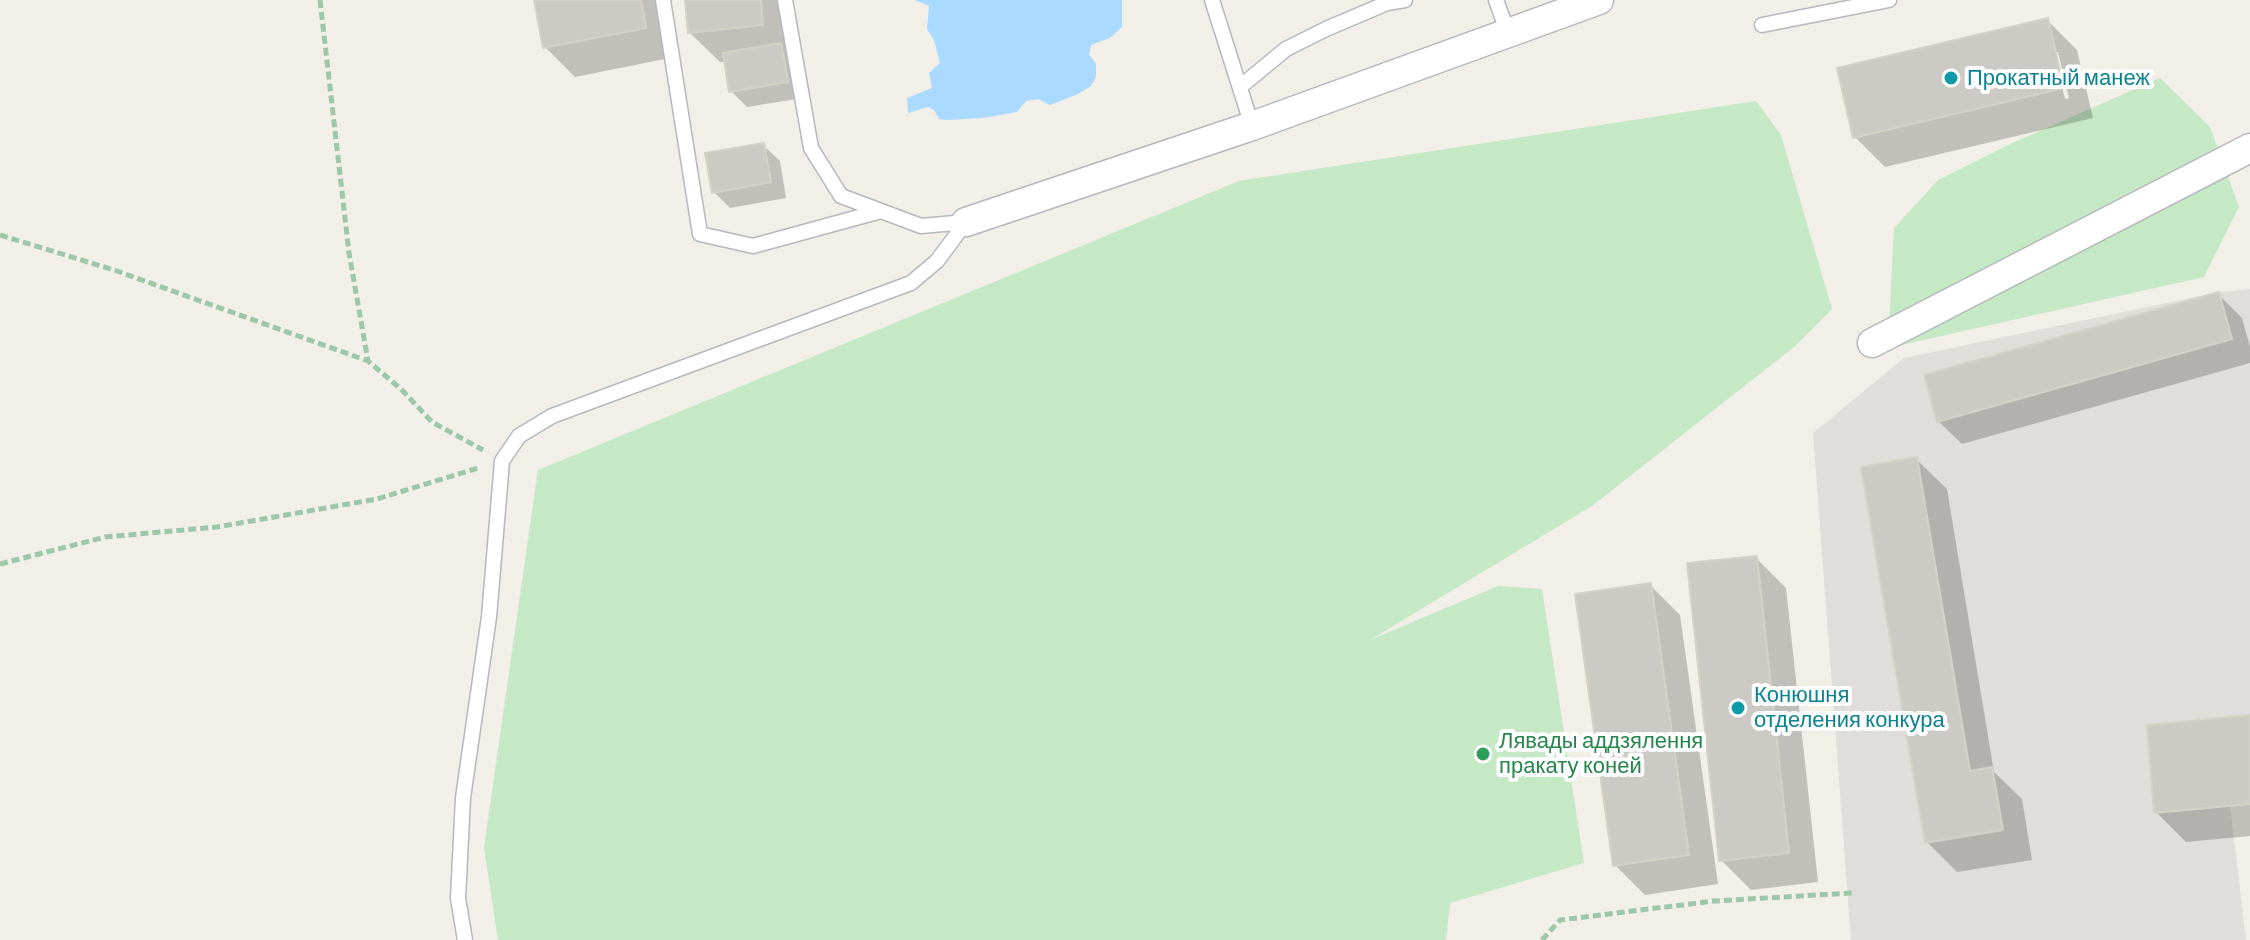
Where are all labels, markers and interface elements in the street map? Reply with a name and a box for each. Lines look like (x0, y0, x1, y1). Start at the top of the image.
place label: Прокатный манеж (1967, 65, 2150, 91)
marker: Прокатный манеж (1942, 69, 1960, 87)
place label: Конюшня отделения конкура (1754, 682, 1945, 734)
marker: Конюшня отделения конкура (1729, 699, 1747, 717)
place label: Лявады аддзялення пракату коней (1499, 728, 1703, 780)
marker: Лявады аддзялення пракату коней (1474, 745, 1492, 763)

